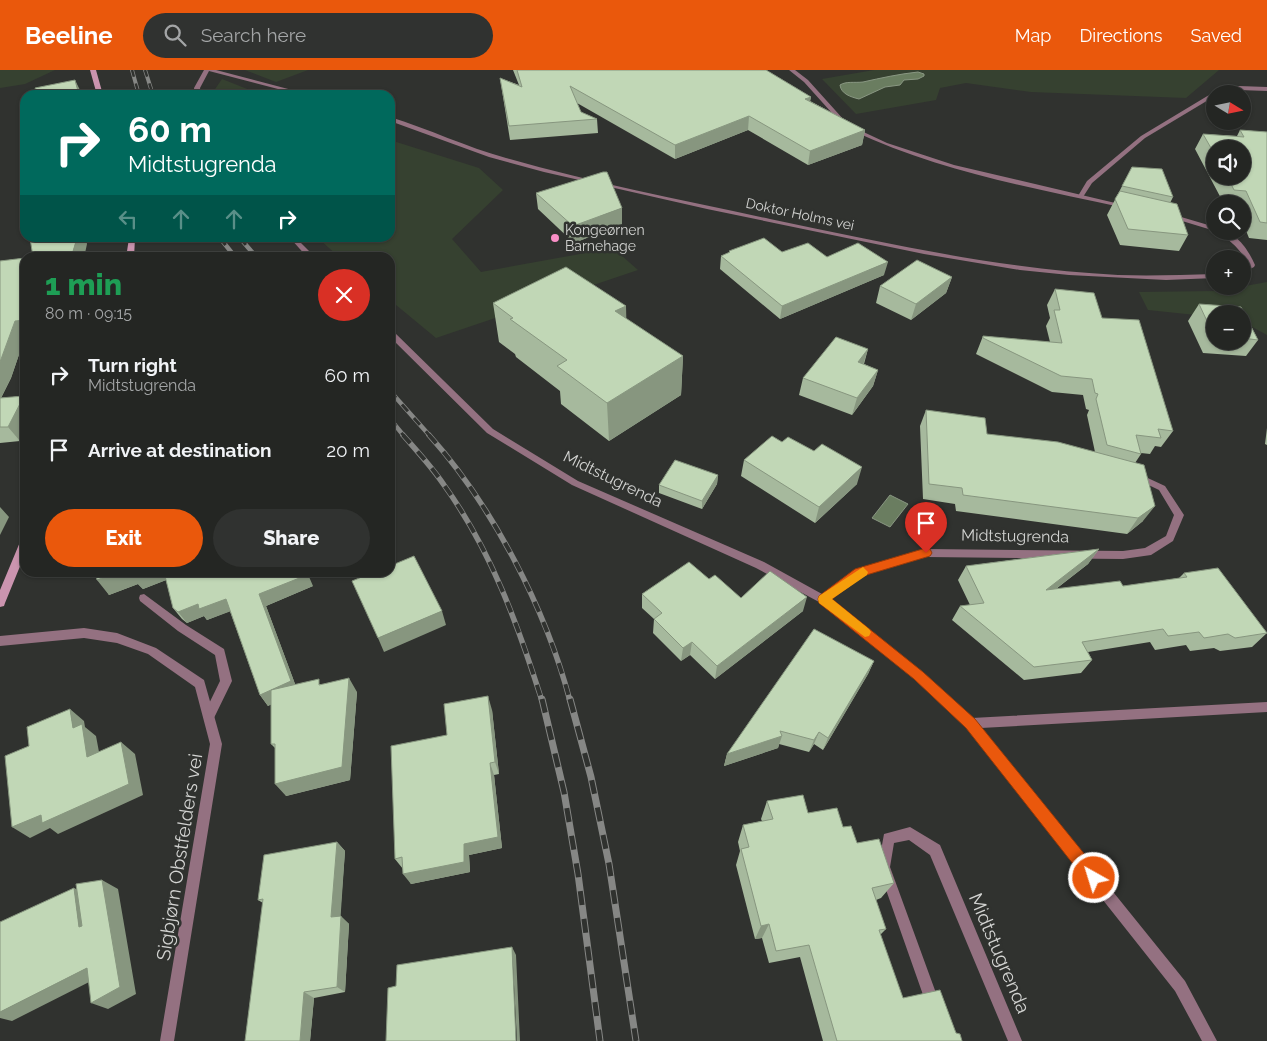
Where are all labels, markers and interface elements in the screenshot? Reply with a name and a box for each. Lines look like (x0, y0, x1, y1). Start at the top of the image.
search box (143, 13, 493, 58)
text: Beeline (25, 21, 113, 50)
icon: search (161, 21, 189, 49)
text: Search here (201, 24, 306, 46)
text: Map (1015, 25, 1051, 46)
text: Directions (1079, 25, 1163, 46)
text: Saved (1191, 25, 1242, 46)
north arrow (1206, 85, 1251, 130)
map controls (1206, 85, 1251, 350)
text: 60 m (128, 109, 212, 150)
icon: right (45, 110, 110, 175)
button: sound (1206, 140, 1251, 185)
text: Midtstugrenda (128, 151, 277, 177)
street label: Doktor Holms vei (744, 195, 856, 233)
button: search (1206, 195, 1251, 240)
icon: left (114, 205, 142, 233)
icon: ahead (167, 205, 195, 233)
icon: ahead (220, 205, 248, 233)
icon: right (273, 205, 301, 233)
place label: Kongeørnen Barnehage (565, 222, 645, 254)
marker: Kongeørnen Barnehage (549, 232, 561, 244)
button: + (1206, 250, 1251, 295)
text: 1 min (45, 267, 122, 302)
button: close (318, 269, 370, 321)
text: 80 m · 09:15 (45, 304, 132, 323)
button: − (1206, 305, 1251, 350)
text: Turn right (88, 354, 177, 376)
icon: right (45, 361, 73, 389)
text: 60 m (325, 364, 370, 386)
text: Midtstugrenda (88, 376, 196, 395)
icon: arrive (45, 436, 73, 464)
text: Arrive at destination (88, 439, 272, 461)
text: 20 m (326, 439, 370, 461)
street label: Midtstugrenda (560, 447, 666, 511)
pin (905, 502, 947, 553)
button: Exit (45, 509, 203, 567)
button: Share (213, 509, 370, 567)
icon: arrive (912, 509, 940, 537)
street label: Midtstugrenda (961, 526, 1069, 546)
street label: Sigbjørn Obstfelders vei (152, 752, 206, 962)
position arrow (1067, 851, 1119, 903)
street label: Midtstugrenda (965, 890, 1035, 1016)

